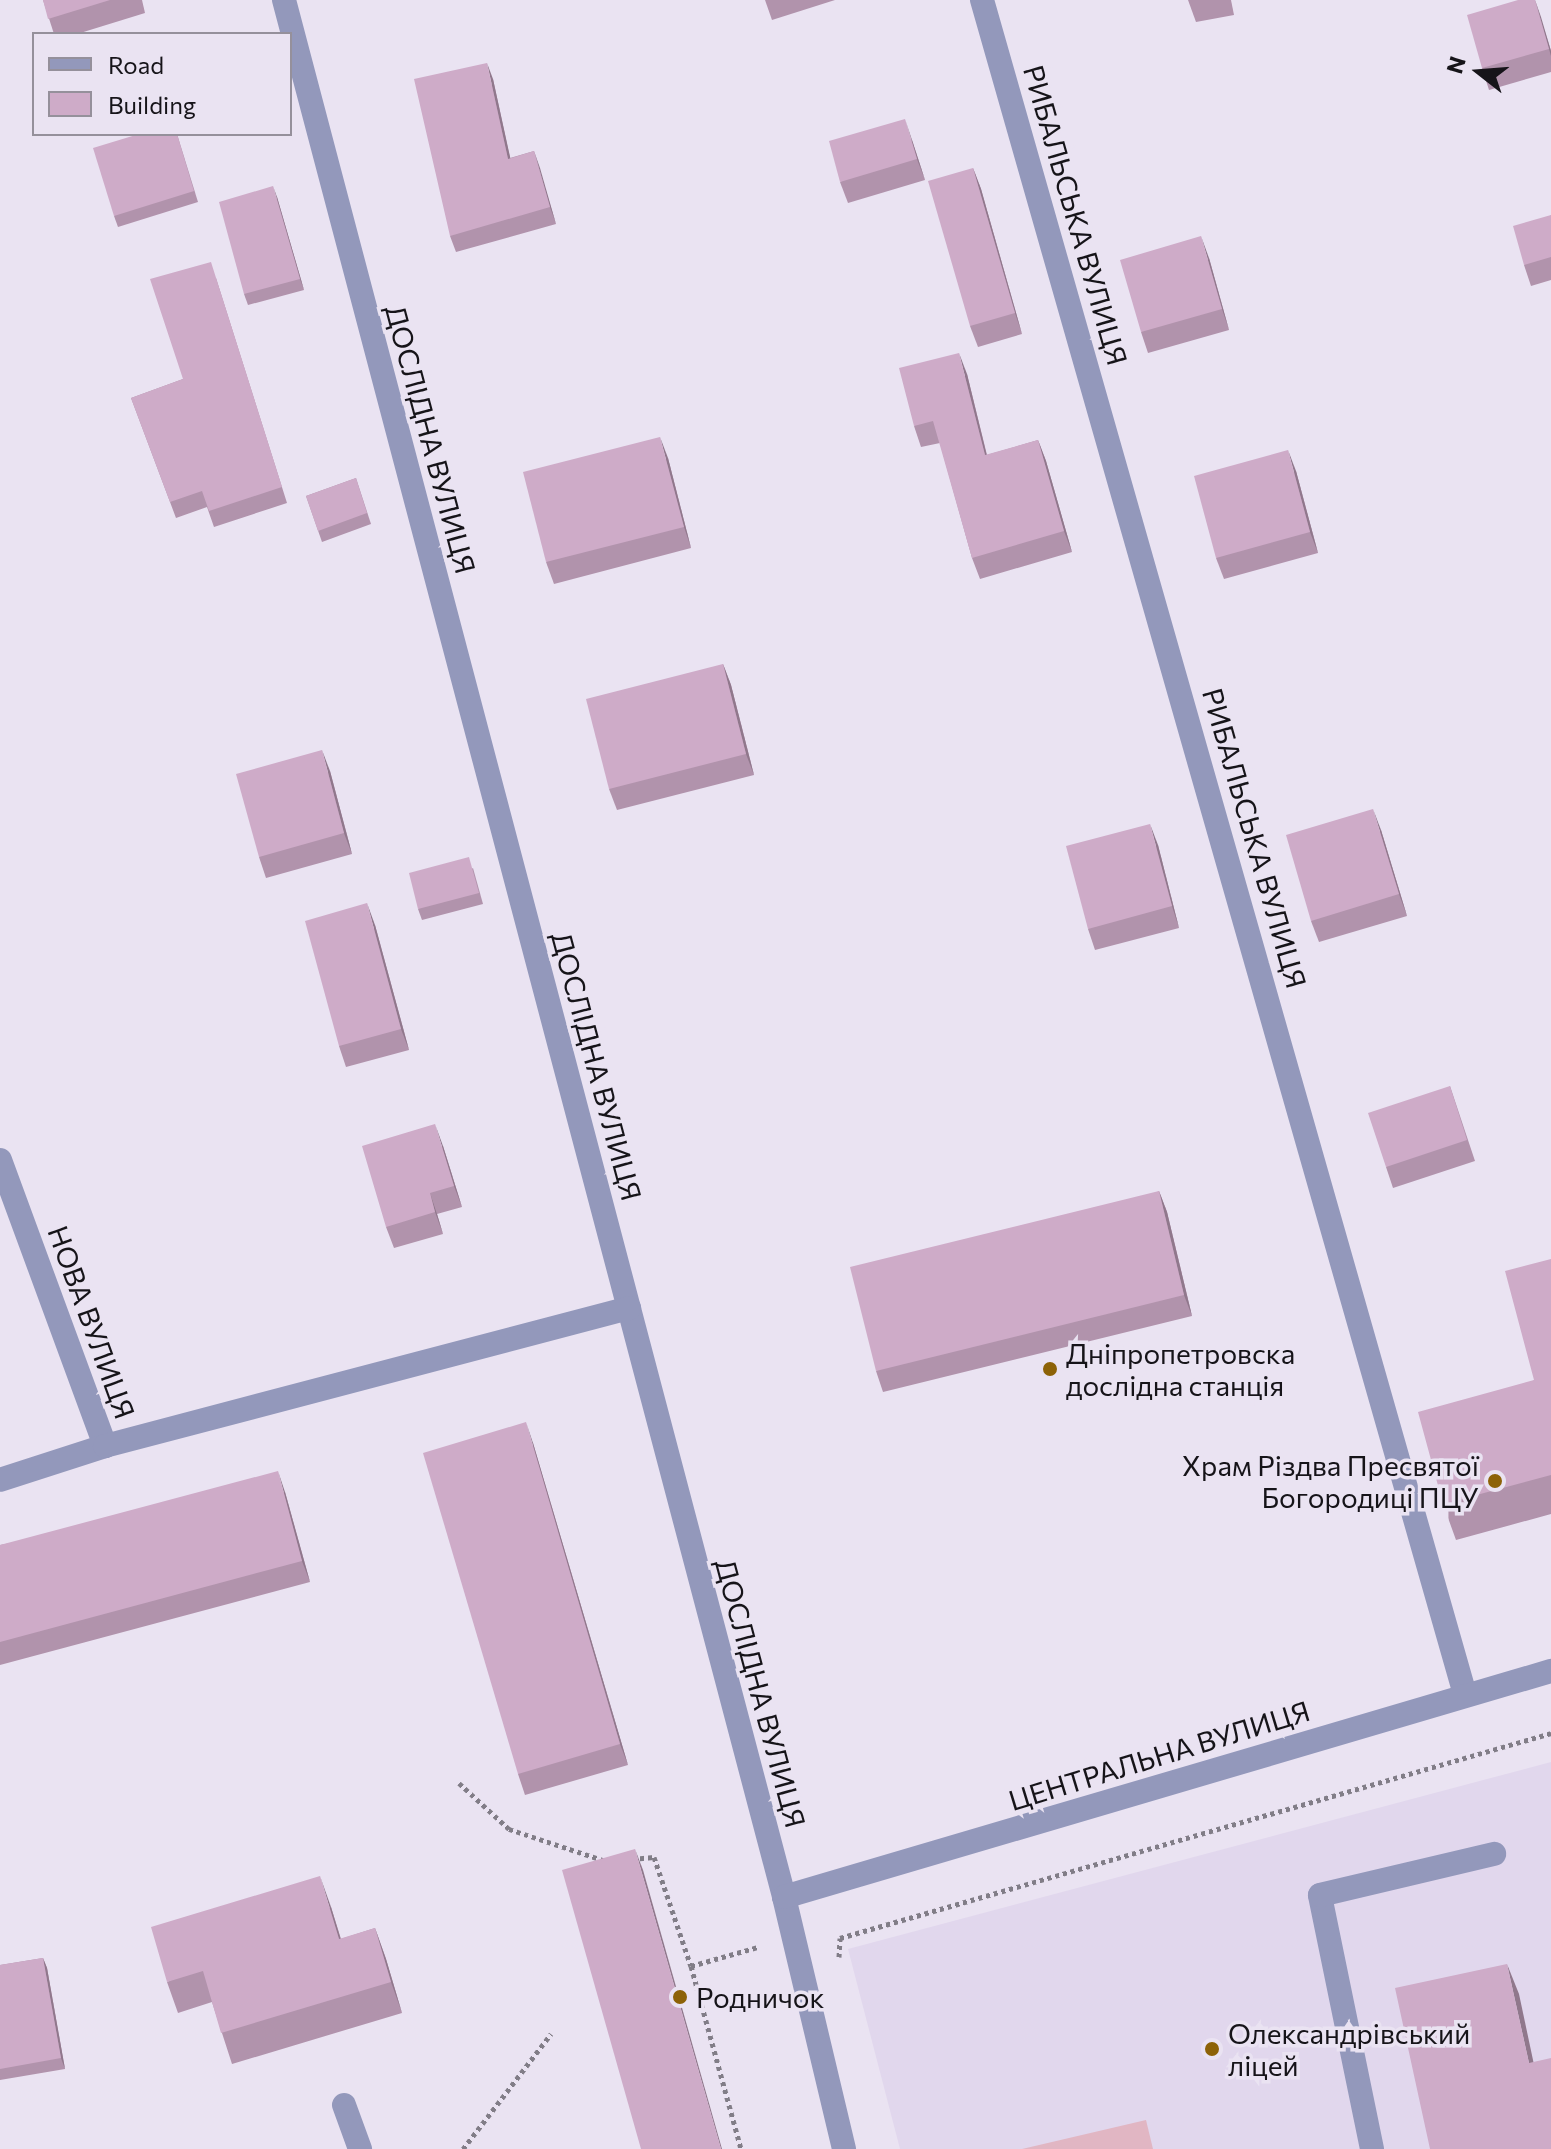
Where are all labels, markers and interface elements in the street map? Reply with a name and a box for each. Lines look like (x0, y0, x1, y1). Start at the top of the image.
legend (32, 32, 292, 136)
north arrow (1439, 32, 1519, 112)
text: Road (108, 50, 164, 79)
text: N (1440, 53, 1471, 77)
street label: РИБАЛЬСЬКА ВУЛИЦЯ (1017, 61, 1135, 369)
text: Building (108, 90, 196, 119)
street label: ДОСЛІДНА ВУЛИЦЯ (379, 301, 483, 577)
street label: РИБАЛЬСЬКА ВУЛИЦЯ (1196, 684, 1314, 992)
street label: ДОСЛІДНА ВУЛИЦЯ (545, 928, 649, 1204)
street label: НОВА ВУЛИЦЯ (42, 1221, 142, 1423)
place label: Дніпропетровска дослідна станція (1066, 1336, 1295, 1402)
marker: Дніпропетровска дослідна станція (1041, 1360, 1059, 1378)
place label: Храм Різдва Пресвятої Богородиці ПЦУ (1182, 1448, 1479, 1514)
marker: Храм Різдва Пресвятої Богородиці ПЦУ (1486, 1472, 1504, 1490)
street label: ДОСЛІДНА ВУЛИЦЯ (709, 1555, 813, 1831)
street label: ЦЕНТРАЛЬНА ВУЛИЦЯ (1004, 1693, 1314, 1817)
place label: Родничок (696, 1980, 825, 2014)
marker: Родничок (671, 1988, 689, 2006)
place label: Олександрівський ліцей (1228, 2016, 1470, 2082)
marker: Олександрівський ліцей (1203, 2040, 1221, 2058)

